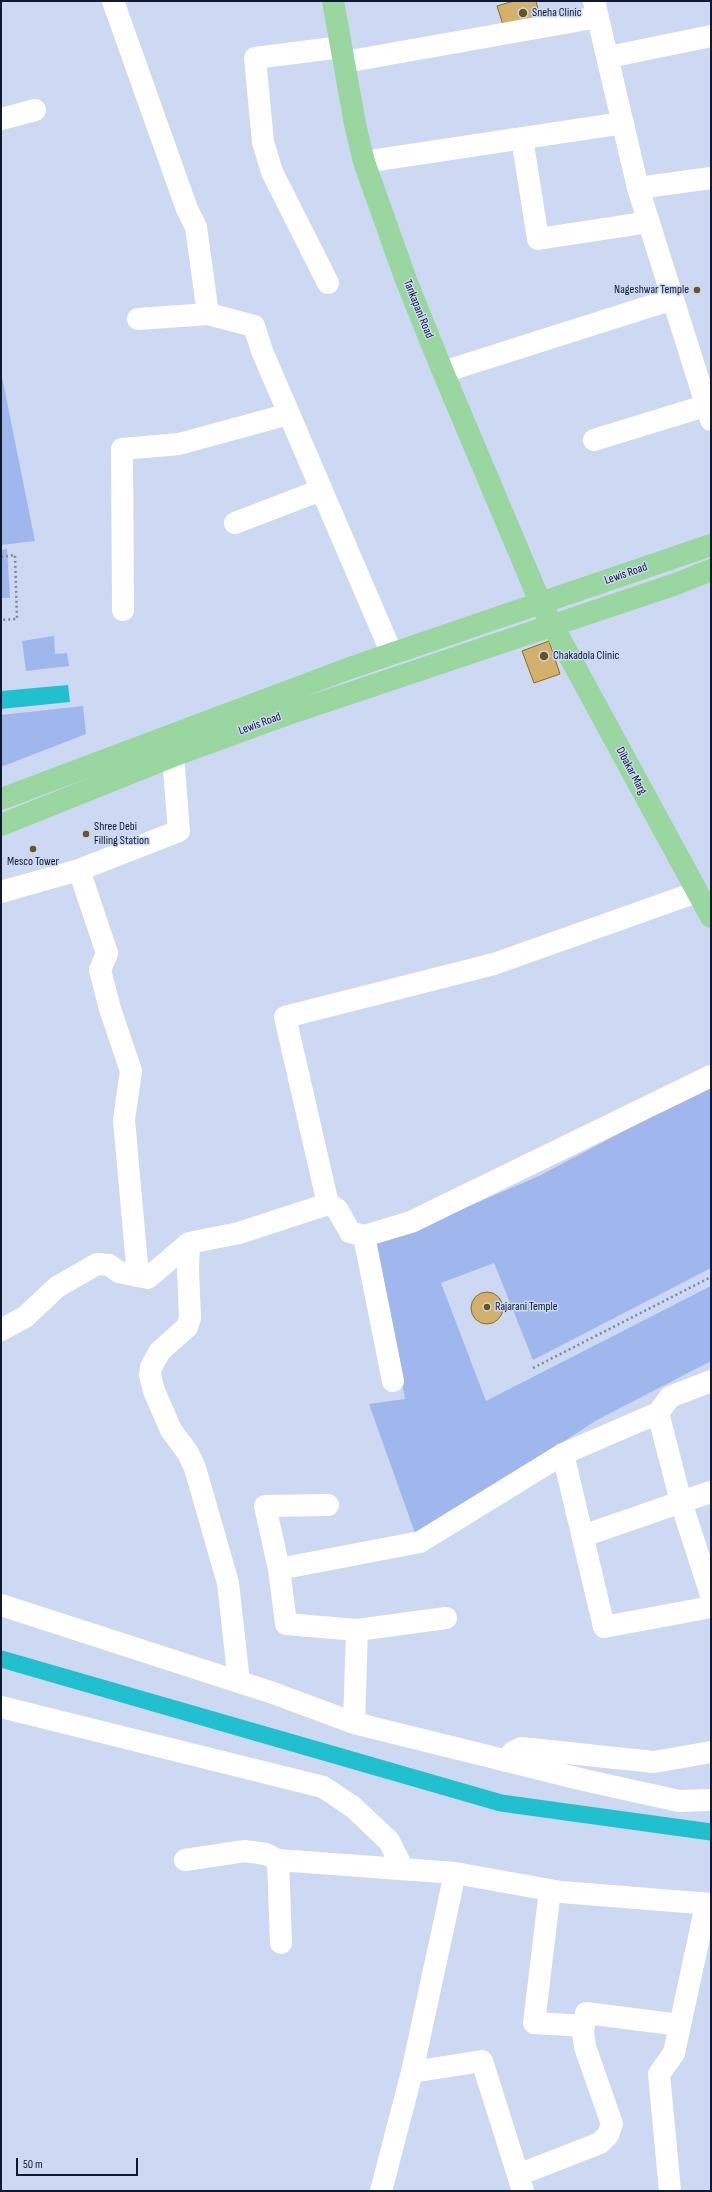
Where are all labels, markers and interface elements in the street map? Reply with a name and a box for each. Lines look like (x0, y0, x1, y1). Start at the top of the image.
place label: Sneha Clinic (532, 6, 581, 20)
marker: Sneha Clinic (517, 7, 529, 19)
street label: Tankapani Road (400, 278, 436, 340)
place label: Nageshwar Temple (614, 283, 689, 297)
marker: Nageshwar Temple (692, 285, 702, 295)
street label: Lewis Road (603, 560, 649, 588)
place label: Chakadola Clinic (553, 649, 619, 663)
marker: Chakadola Clinic (538, 650, 550, 662)
street label: Lewis Road (237, 710, 283, 738)
street label: Dibakar Marg (612, 745, 650, 797)
place label: Shree Debi Filling Station (94, 820, 149, 848)
marker: Shree Debi Filling Station (81, 829, 91, 839)
marker: Mesco Tower (28, 844, 38, 854)
place label: Mesco Tower (7, 855, 59, 869)
place label: Rajarani Temple (495, 1300, 558, 1314)
marker: Rajarani Temple (482, 1302, 492, 1312)
scale bar (18, 2150, 140, 2176)
text: 50 m (23, 2157, 43, 2172)

